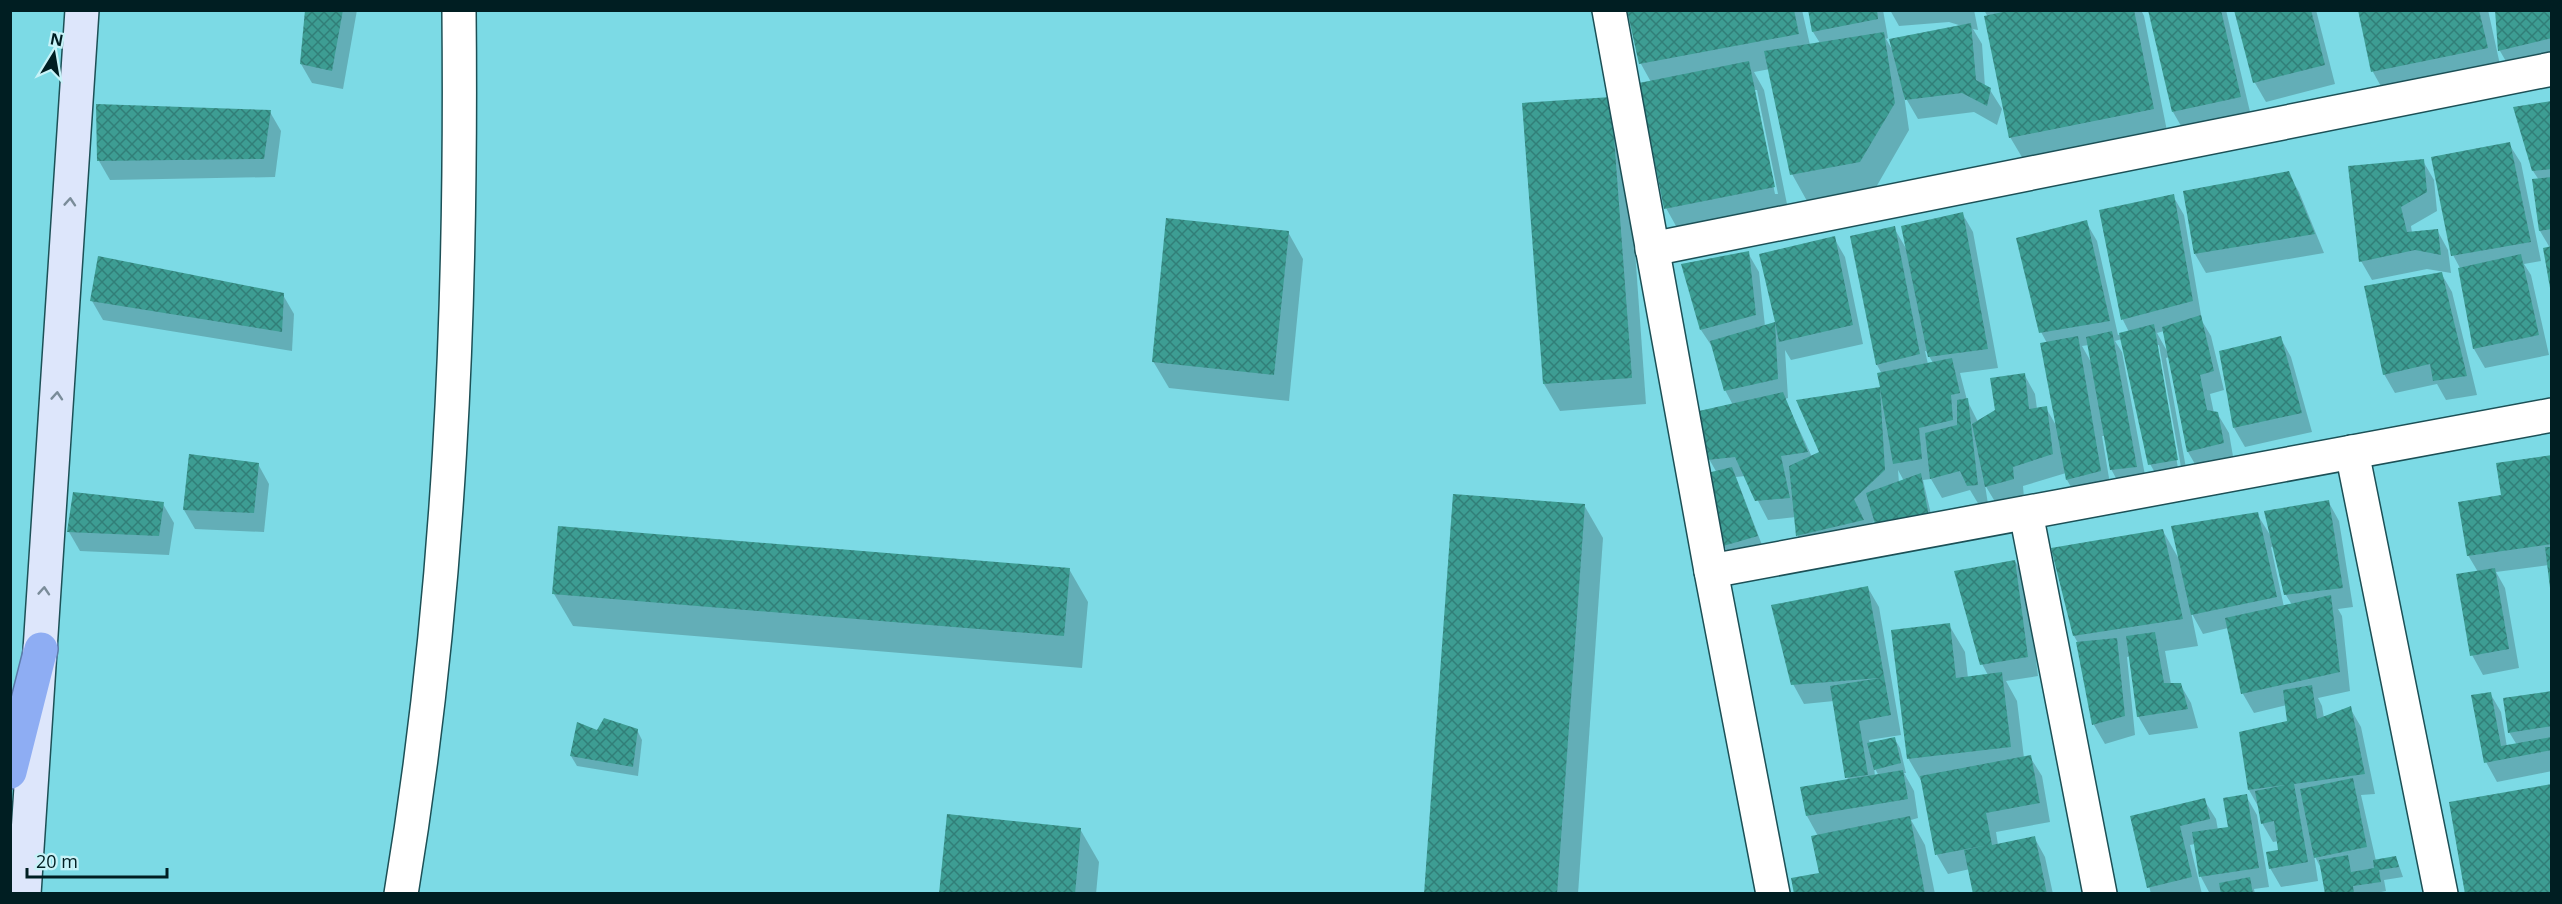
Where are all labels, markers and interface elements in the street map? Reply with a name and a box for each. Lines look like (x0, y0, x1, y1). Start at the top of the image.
north arrow (24, 24, 84, 84)
text: N (48, 27, 65, 51)
one-way arrow (63, 197, 76, 206)
one-way arrow (50, 392, 63, 401)
one-way arrow (38, 587, 51, 596)
scale bar (27, 841, 166, 879)
text: 20 m (36, 849, 78, 873)

